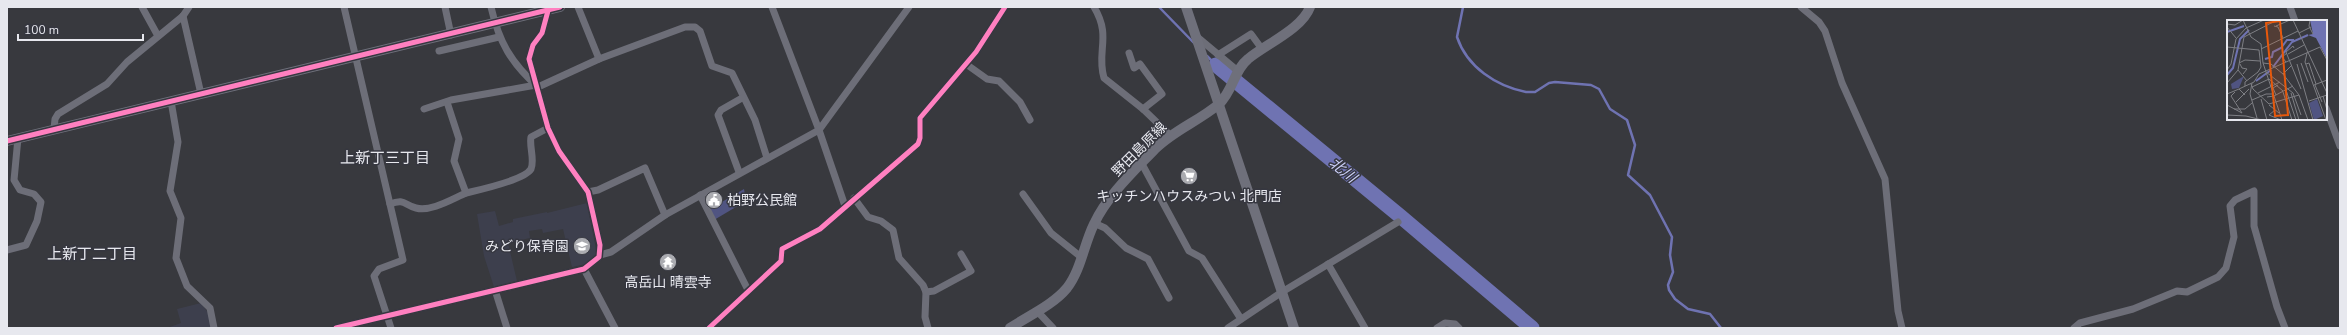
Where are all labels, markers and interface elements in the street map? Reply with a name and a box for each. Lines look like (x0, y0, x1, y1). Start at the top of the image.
scale bar (18, 16, 143, 42)
inset map (2227, 20, 2327, 120)
text: 100 m (24, 22, 59, 38)
street label: 野田島原線 (1108, 118, 1171, 181)
district label: 上新丁三丁目 (340, 148, 430, 168)
water label: 北川 (1325, 153, 1362, 188)
supermarket icon: キッチンハウスみつい 北門店 (1179, 166, 1199, 186)
place label: キッチンハウスみつい 北門店 (1096, 187, 1282, 206)
public building icon: 柏野公民館 (704, 190, 724, 210)
place label: 柏野公民館 (727, 191, 797, 210)
school or university icon: みどり保育園 (572, 236, 592, 256)
place label: みどり保育園 (485, 237, 569, 256)
district label: 上新丁二丁目 (47, 244, 137, 264)
temple icon: 高岳山 晴雲寺 (658, 252, 678, 272)
place label: 高岳山 晴雲寺 (624, 273, 712, 292)

